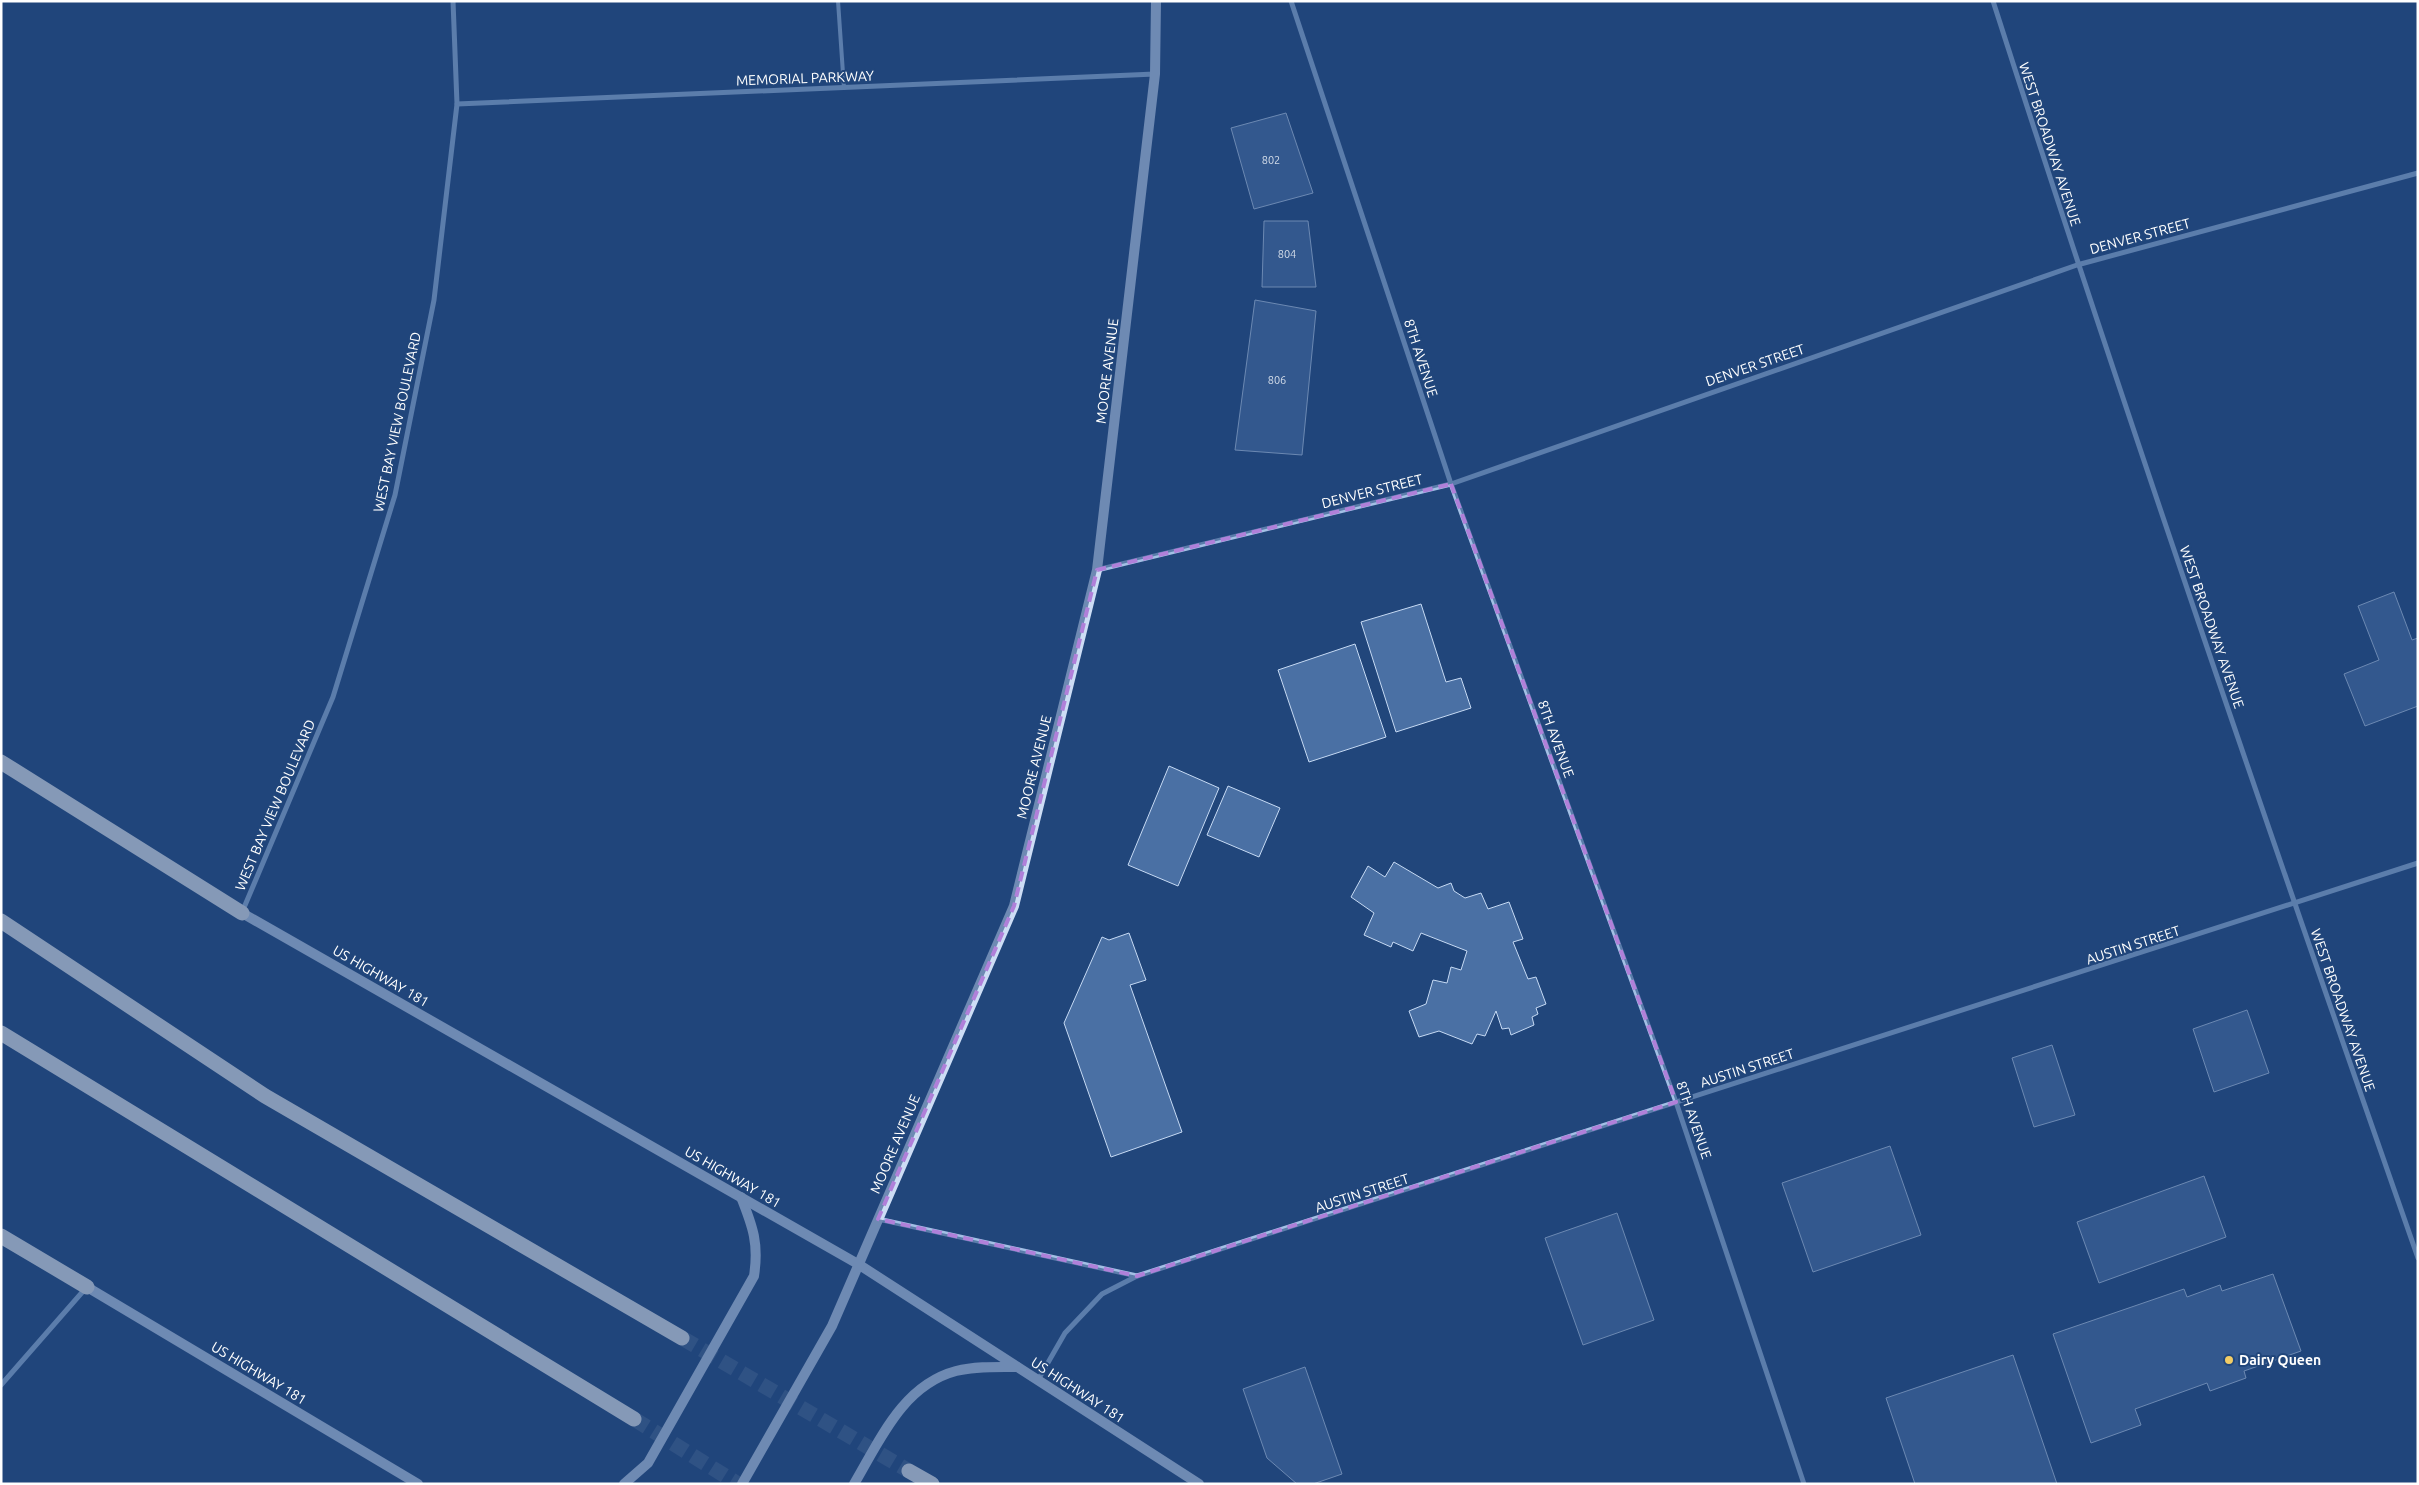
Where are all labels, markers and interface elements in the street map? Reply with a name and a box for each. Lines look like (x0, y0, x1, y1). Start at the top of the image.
street label: WEST BROADWAY AVENUE (2016, 60, 2084, 228)
street label: MEMORIAL PARKWAY (736, 68, 874, 88)
house number: 802 (1262, 154, 1280, 166)
street label: DENVER STREET (2088, 215, 2192, 257)
house number: 804 (1278, 248, 1296, 260)
street label: MOORE AVENUE (1093, 317, 1121, 425)
street label: 8TH AVENUE (1401, 317, 1441, 399)
street label: WEST BAY VIEW BOULEVARD (370, 330, 424, 514)
street label: DENVER STREET (1703, 340, 1807, 389)
house number: 806 (1268, 374, 1286, 386)
street label: DENVER STREET (1320, 471, 1424, 511)
street label: WEST BROADWAY AVENUE (2177, 544, 2247, 711)
street label: 8TH AVENUE (1535, 698, 1577, 780)
street label: MOORE AVENUE (1013, 713, 1055, 820)
street label: WEST BAY VIEW BOULEVARD (232, 717, 318, 893)
street label: AUSTIN STREET (2084, 922, 2182, 968)
street label: WEST BROADWAY AVENUE (2308, 927, 2378, 1094)
street label: US HIGHWAY 181 (330, 942, 432, 1010)
street label: AUSTIN STREET (1698, 1045, 1796, 1091)
street label: 8TH AVENUE (1673, 1079, 1715, 1161)
street label: MOORE AVENUE (867, 1092, 923, 1196)
street label: US HIGHWAY 181 (682, 1143, 784, 1211)
street label: AUSTIN STREET (1313, 1170, 1411, 1216)
street label: US HIGHWAY 181 (208, 1338, 310, 1408)
place label: Dairy Queen (2239, 1352, 2321, 1368)
street label: US HIGHWAY 181 (1028, 1354, 1128, 1426)
marker: Dairy Queen (2223, 1354, 2235, 1366)

